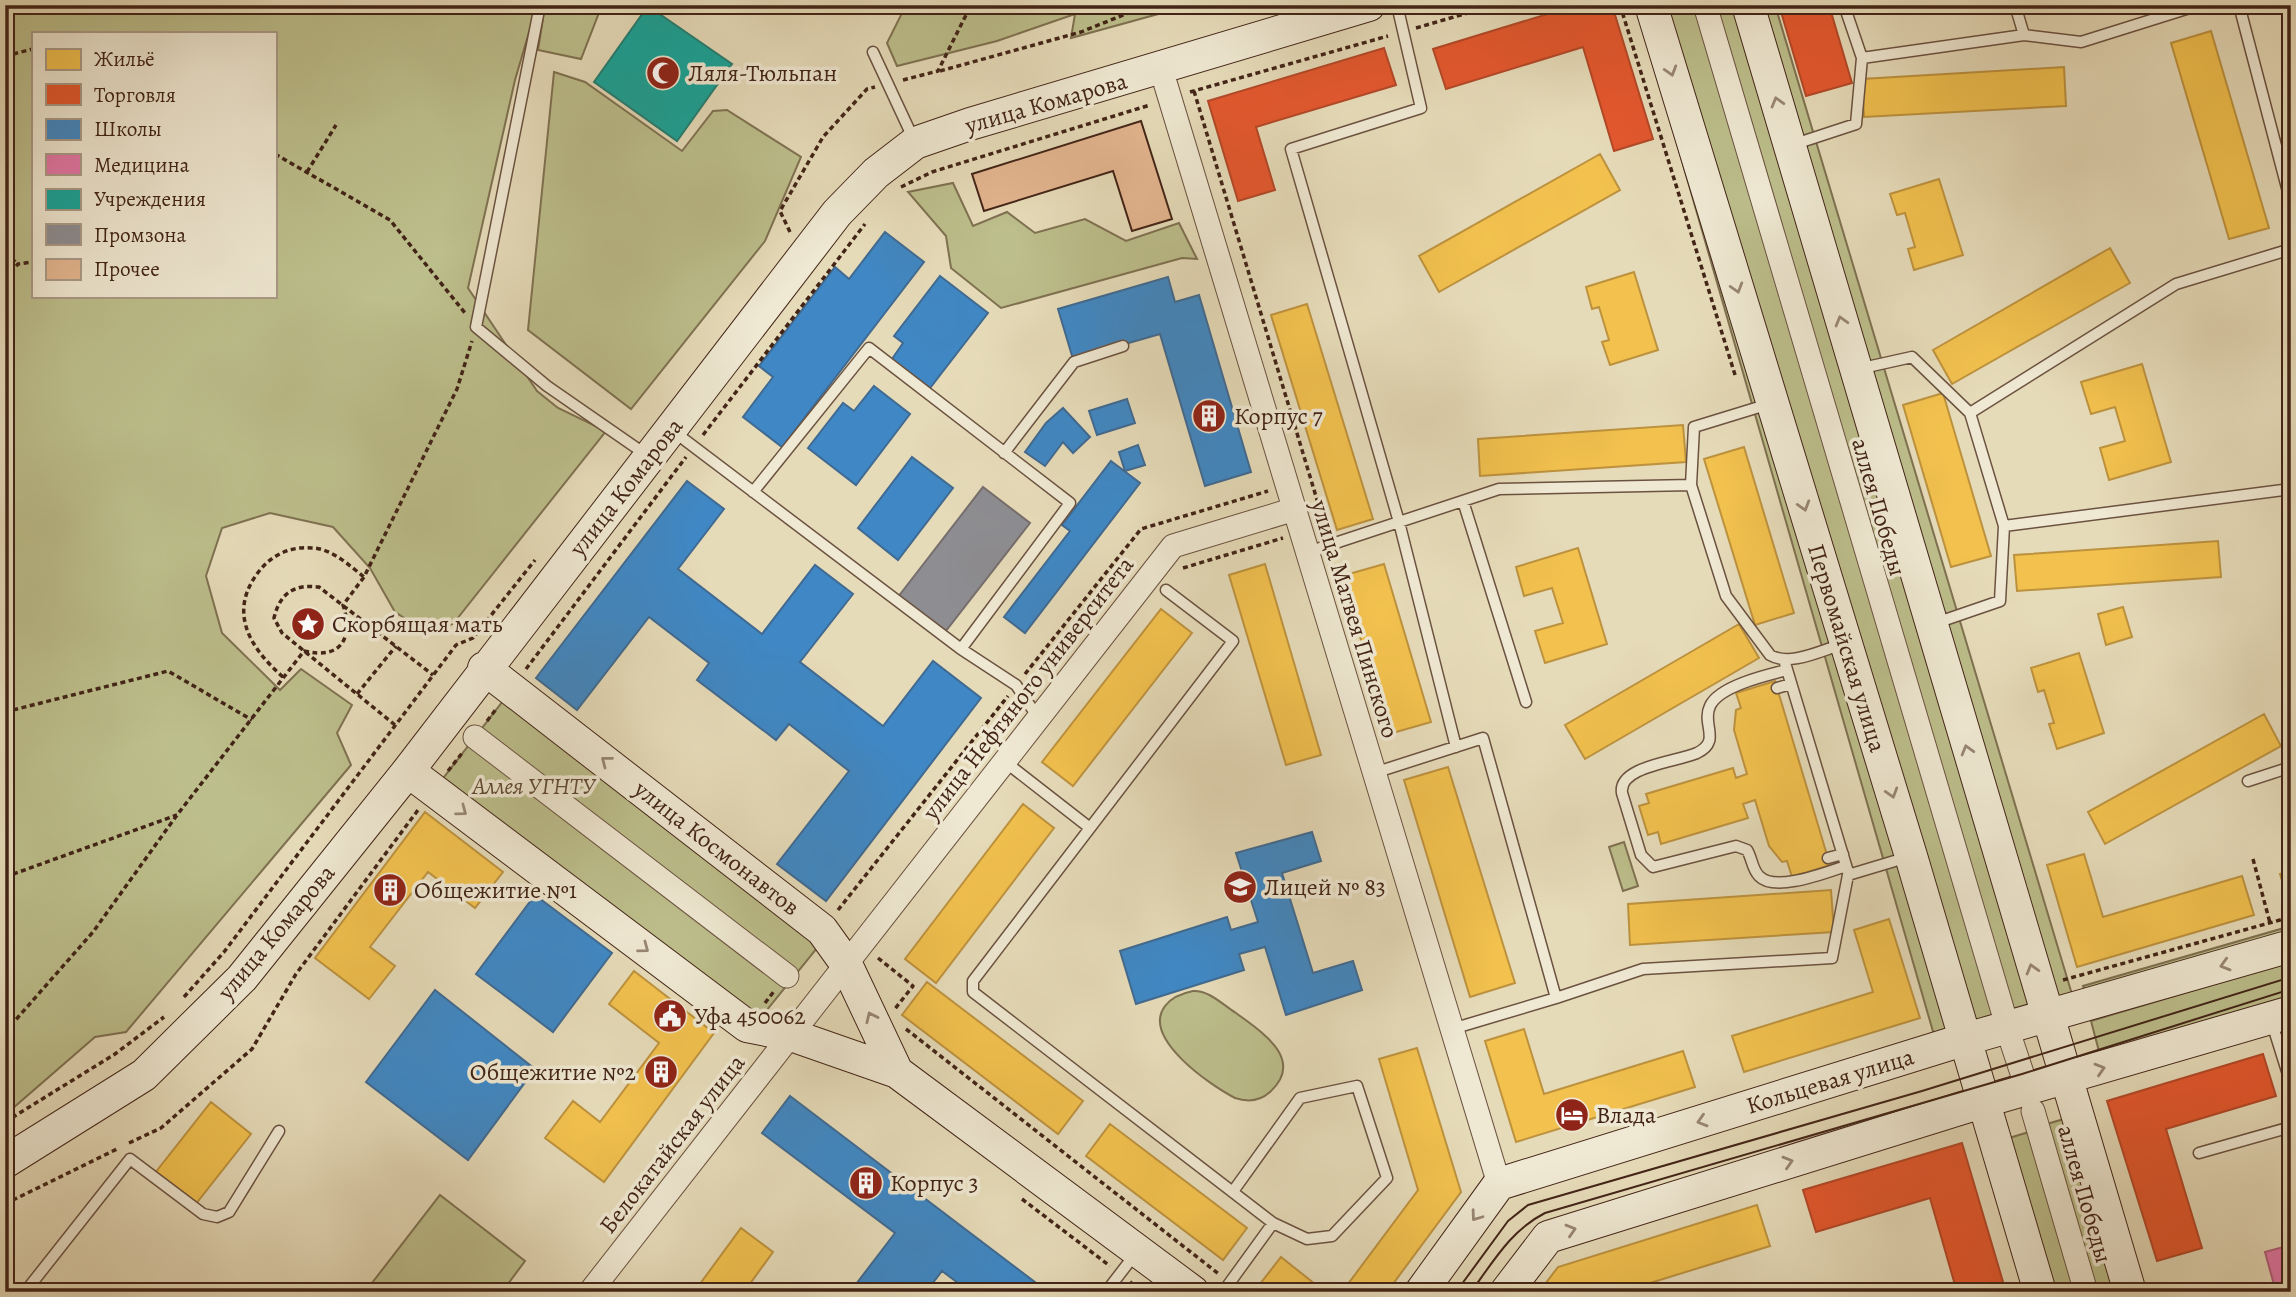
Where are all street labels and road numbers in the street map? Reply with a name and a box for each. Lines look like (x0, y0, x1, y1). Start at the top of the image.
street label: улица Комарова (960, 65, 1131, 142)
street label: улица Комарова (561, 411, 690, 563)
street label: аллея Победы (1844, 434, 1914, 580)
street label: улица Матвея Пинского (1303, 495, 1406, 742)
street label: Первомайская улица (1800, 540, 1894, 756)
street label: улица Нефтяного университета (914, 550, 1141, 827)
street label: улица Космонавтов (627, 773, 806, 923)
street label: улица Комарова (209, 858, 342, 1007)
street label: Кольцевая улица (1742, 1040, 1918, 1122)
street label: Белокатайская улица (592, 1048, 752, 1240)
street label: аллея Победы (2050, 1121, 2120, 1267)

